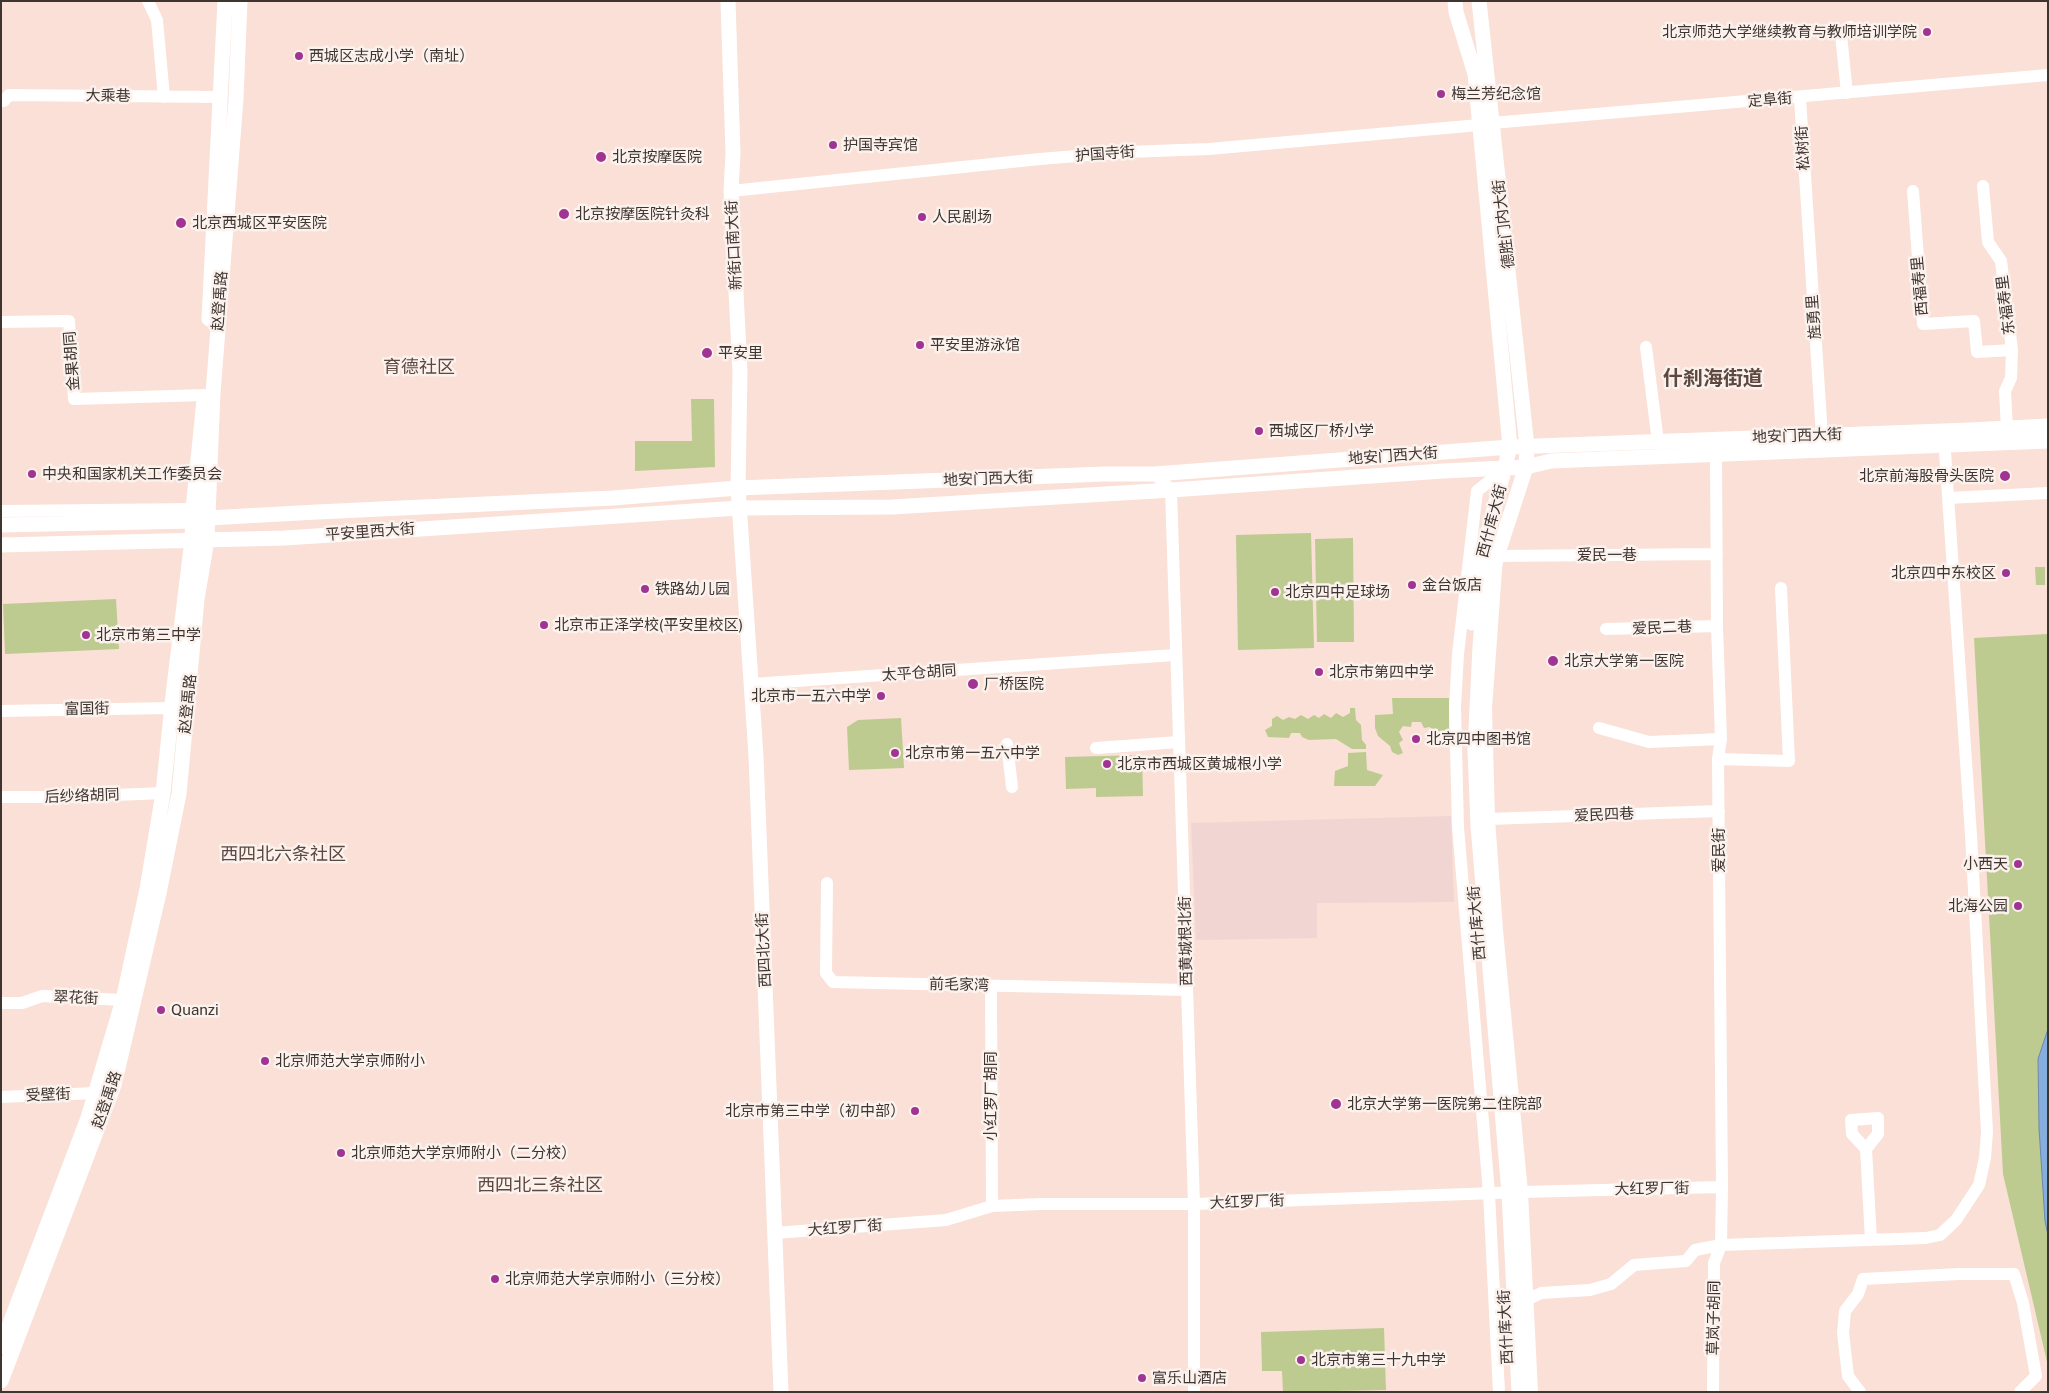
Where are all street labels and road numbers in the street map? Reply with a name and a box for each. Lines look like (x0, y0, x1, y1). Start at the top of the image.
street label: 大乘巷 (85, 87, 131, 105)
street label: 定阜街 (1747, 89, 1793, 111)
street label: 松树街 (1793, 125, 1813, 171)
street label: 护国寺街 (1074, 143, 1136, 165)
street label: 德胜门内大街 (1490, 178, 1518, 270)
street label: 新街口南大街 (723, 200, 745, 290)
street label: 西福寿里 (1908, 255, 1932, 317)
street label: 赵登禹路 (209, 270, 231, 332)
street label: 东福寿里 (1993, 274, 2019, 336)
street label: 旌勇里 (1803, 294, 1825, 340)
street label: 金果胡同 (61, 330, 83, 392)
street label: 地安门西大街 (1752, 425, 1842, 447)
street label: 地安门西大街 (1347, 444, 1439, 468)
street label: 地安门西大街 (943, 468, 1033, 490)
street label: 西什库大街 (1474, 482, 1510, 560)
street label: 平安里西大街 (324, 520, 416, 544)
street label: 爱民一巷 (1577, 546, 1637, 564)
street label: 爱民二巷 (1632, 618, 1692, 638)
street label: 太平仓胡同 (881, 661, 957, 685)
street label: 赵登禹路 (176, 673, 200, 735)
street label: 富国街 (64, 700, 110, 718)
street label: 后纱络胡同 (44, 786, 120, 806)
street label: 爱民四巷 (1574, 805, 1634, 825)
street label: 爱民街 (1710, 828, 1728, 872)
street label: 西什库大街 (1465, 885, 1489, 961)
street label: 西黄城根北街 (1176, 896, 1196, 986)
street label: 西四北大街 (753, 912, 775, 988)
street label: 前毛家湾 (929, 975, 989, 995)
street label: 翠花街 (53, 988, 99, 1008)
street label: 小红罗厂胡同 (982, 1051, 1000, 1141)
street label: 赵登禹路 (89, 1069, 125, 1131)
street label: 受壁街 (25, 1085, 71, 1105)
street label: 大红罗厂街 (1614, 1179, 1690, 1199)
street label: 大红罗厂街 (1209, 1192, 1285, 1212)
street label: 大红罗厂街 (807, 1216, 883, 1240)
street label: 草岚子胡同 (1704, 1280, 1724, 1356)
street label: 西什库大街 (1495, 1289, 1517, 1365)

